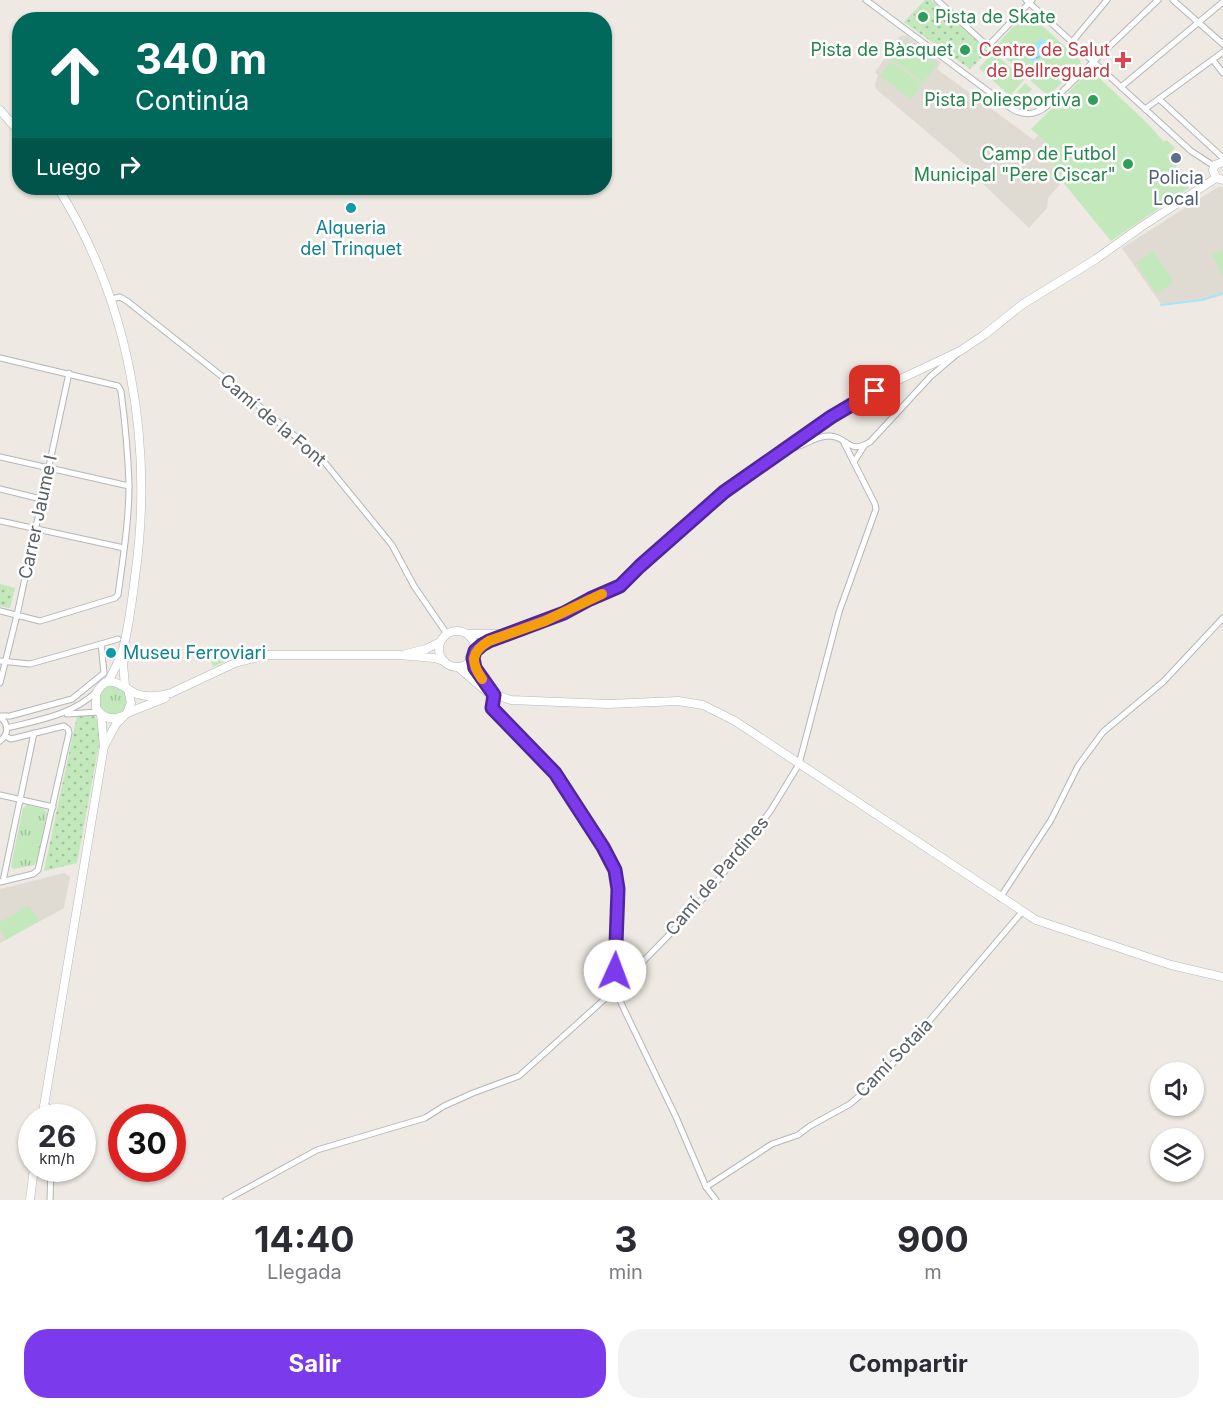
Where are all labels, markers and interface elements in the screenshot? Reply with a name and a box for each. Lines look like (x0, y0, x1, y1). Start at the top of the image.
place label: Pista de Skate (935, 6, 1056, 27)
marker: Pista de Skate (916, 10, 930, 24)
text: 340 m (135, 33, 267, 84)
icon: ahead (36, 36, 114, 114)
place label: Pista de Bàsquet (810, 39, 953, 60)
place label: Centre de Salut de Bellreguard (979, 39, 1110, 81)
marker: Pista de Bàsquet (958, 43, 972, 57)
marker: Centre de Salut de Bellreguard (1114, 51, 1132, 69)
text: Continúa (135, 84, 249, 117)
place label: Pista Poliesportiva (924, 89, 1081, 110)
marker: Pista Poliesportiva (1086, 93, 1100, 107)
place label: Camp de Futbol Municipal "Pere Ciscar" (914, 143, 1116, 185)
icon: right (113, 150, 146, 183)
marker: Policia Local (1169, 151, 1183, 165)
text: Luego (36, 154, 101, 180)
marker: Camp de Futbol Municipal "Pere Ciscar" (1121, 157, 1135, 171)
place label: Policia Local (1148, 167, 1204, 209)
marker: Alqueria del Trinquet (344, 201, 358, 215)
place label: Alqueria del Trinquet (300, 217, 402, 259)
pin (849, 365, 900, 416)
street label: Camí de la Font (216, 369, 331, 470)
icon: arrive (858, 374, 891, 407)
street label: Carrer Jaume I (14, 453, 61, 581)
place label: Museu Ferroviari (123, 642, 266, 663)
marker: Museu Ferroviari (104, 646, 118, 660)
street label: Camí de Pardines (661, 812, 773, 940)
position arrow (583, 939, 647, 1003)
street label: Camí Sotaia (851, 1014, 936, 1101)
map controls (1150, 1062, 1204, 1182)
button: sound (1150, 1062, 1204, 1116)
speed limit sign: 30 (108, 1104, 186, 1182)
text: 26 (38, 1118, 76, 1154)
button: layers (1150, 1128, 1204, 1182)
text: km/h (39, 1149, 75, 1168)
text: 14:40 (254, 1217, 355, 1261)
text: 3 (614, 1217, 637, 1261)
text: 900 (897, 1217, 969, 1261)
text: Llegada (267, 1260, 342, 1284)
text: min (609, 1260, 643, 1284)
text: m (924, 1260, 942, 1284)
button: Salir (24, 1329, 606, 1398)
button: Compartir (618, 1329, 1199, 1398)

